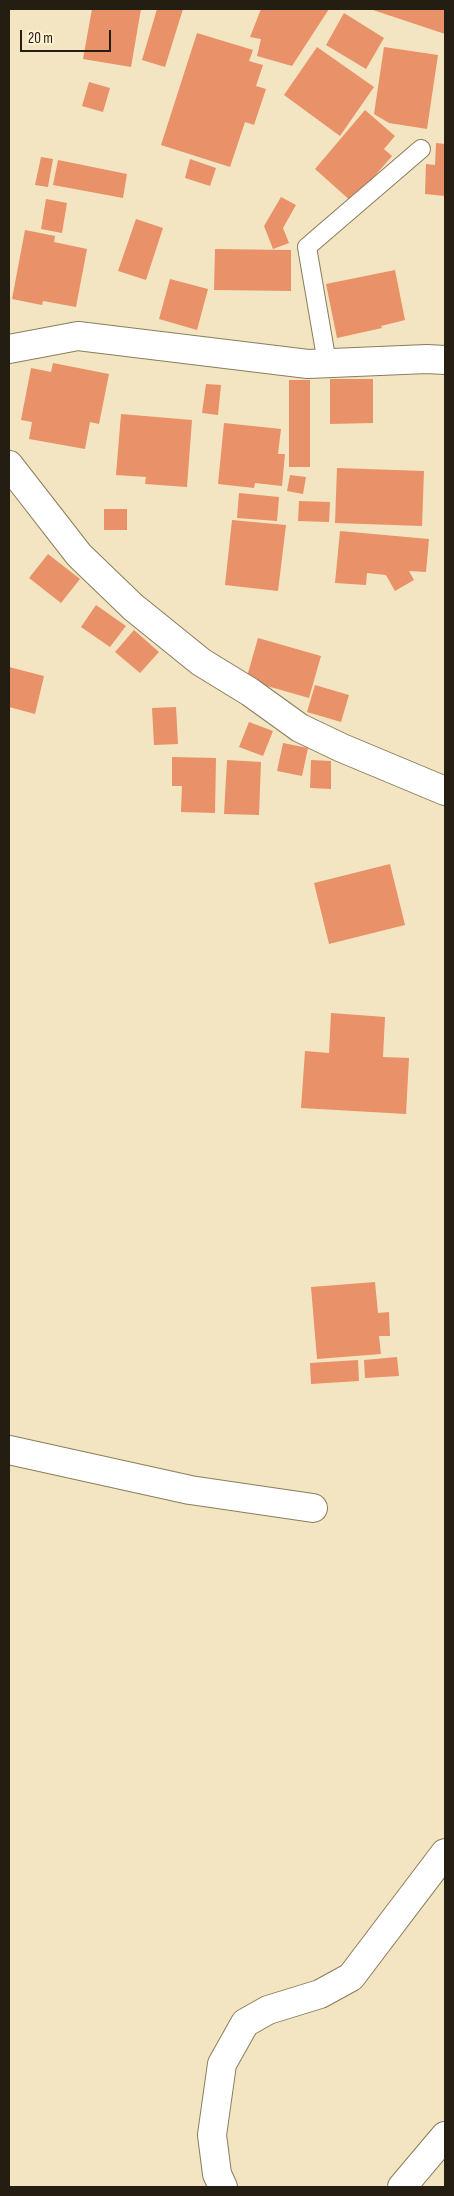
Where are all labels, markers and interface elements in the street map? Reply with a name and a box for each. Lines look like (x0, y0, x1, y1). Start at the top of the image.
scale bar (22, 20, 114, 52)
text: 20 m (28, 29, 53, 48)

